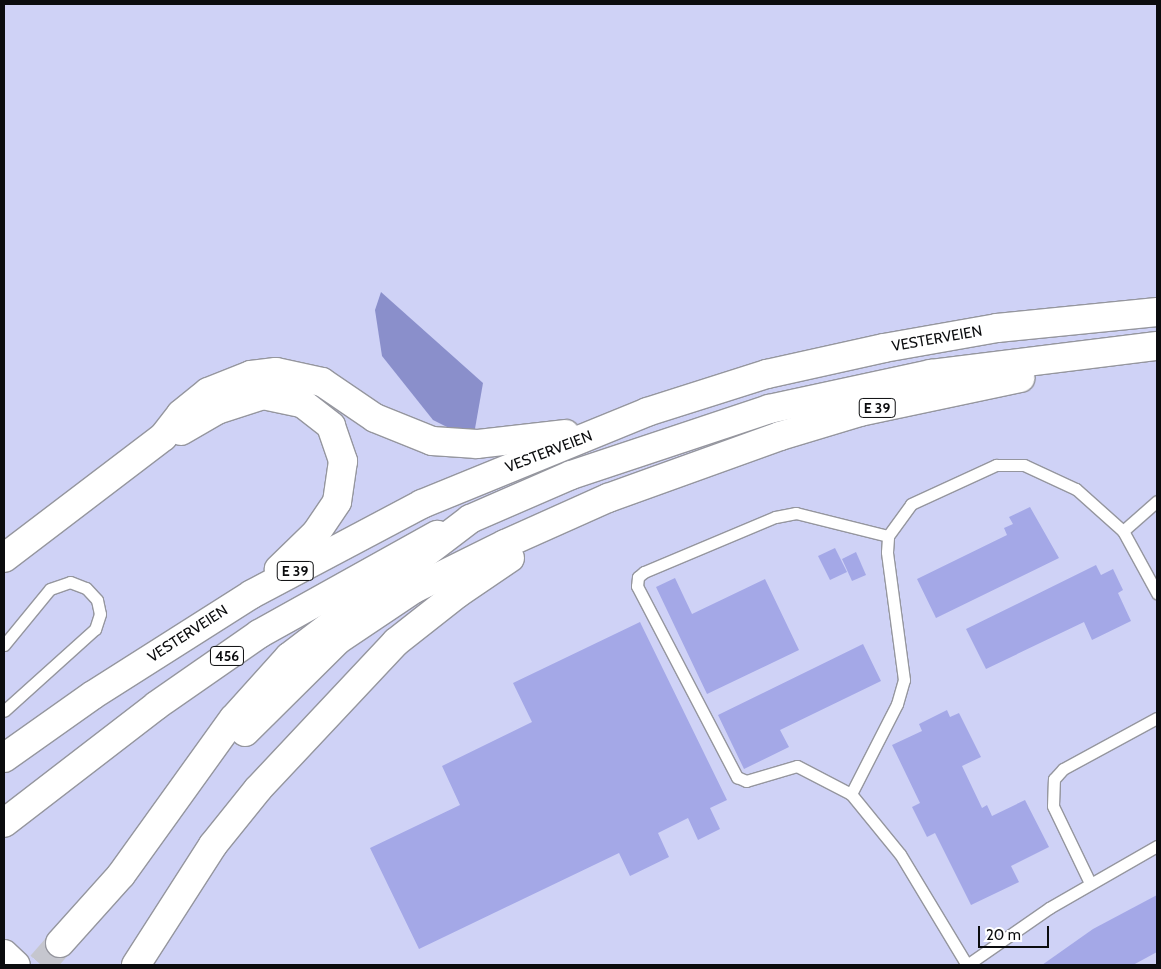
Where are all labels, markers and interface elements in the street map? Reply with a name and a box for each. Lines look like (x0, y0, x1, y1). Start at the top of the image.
street label: VESTERVEIEN (890, 322, 984, 356)
road number: E 39 (858, 396, 896, 419)
street label: VESTERVEIEN (503, 427, 595, 477)
road number: E 39 (276, 560, 314, 582)
street label: VESTERVEIEN (145, 601, 231, 667)
road number: 456 (210, 644, 244, 668)
scale bar (981, 916, 1052, 948)
text: 20 m (986, 926, 1021, 944)

